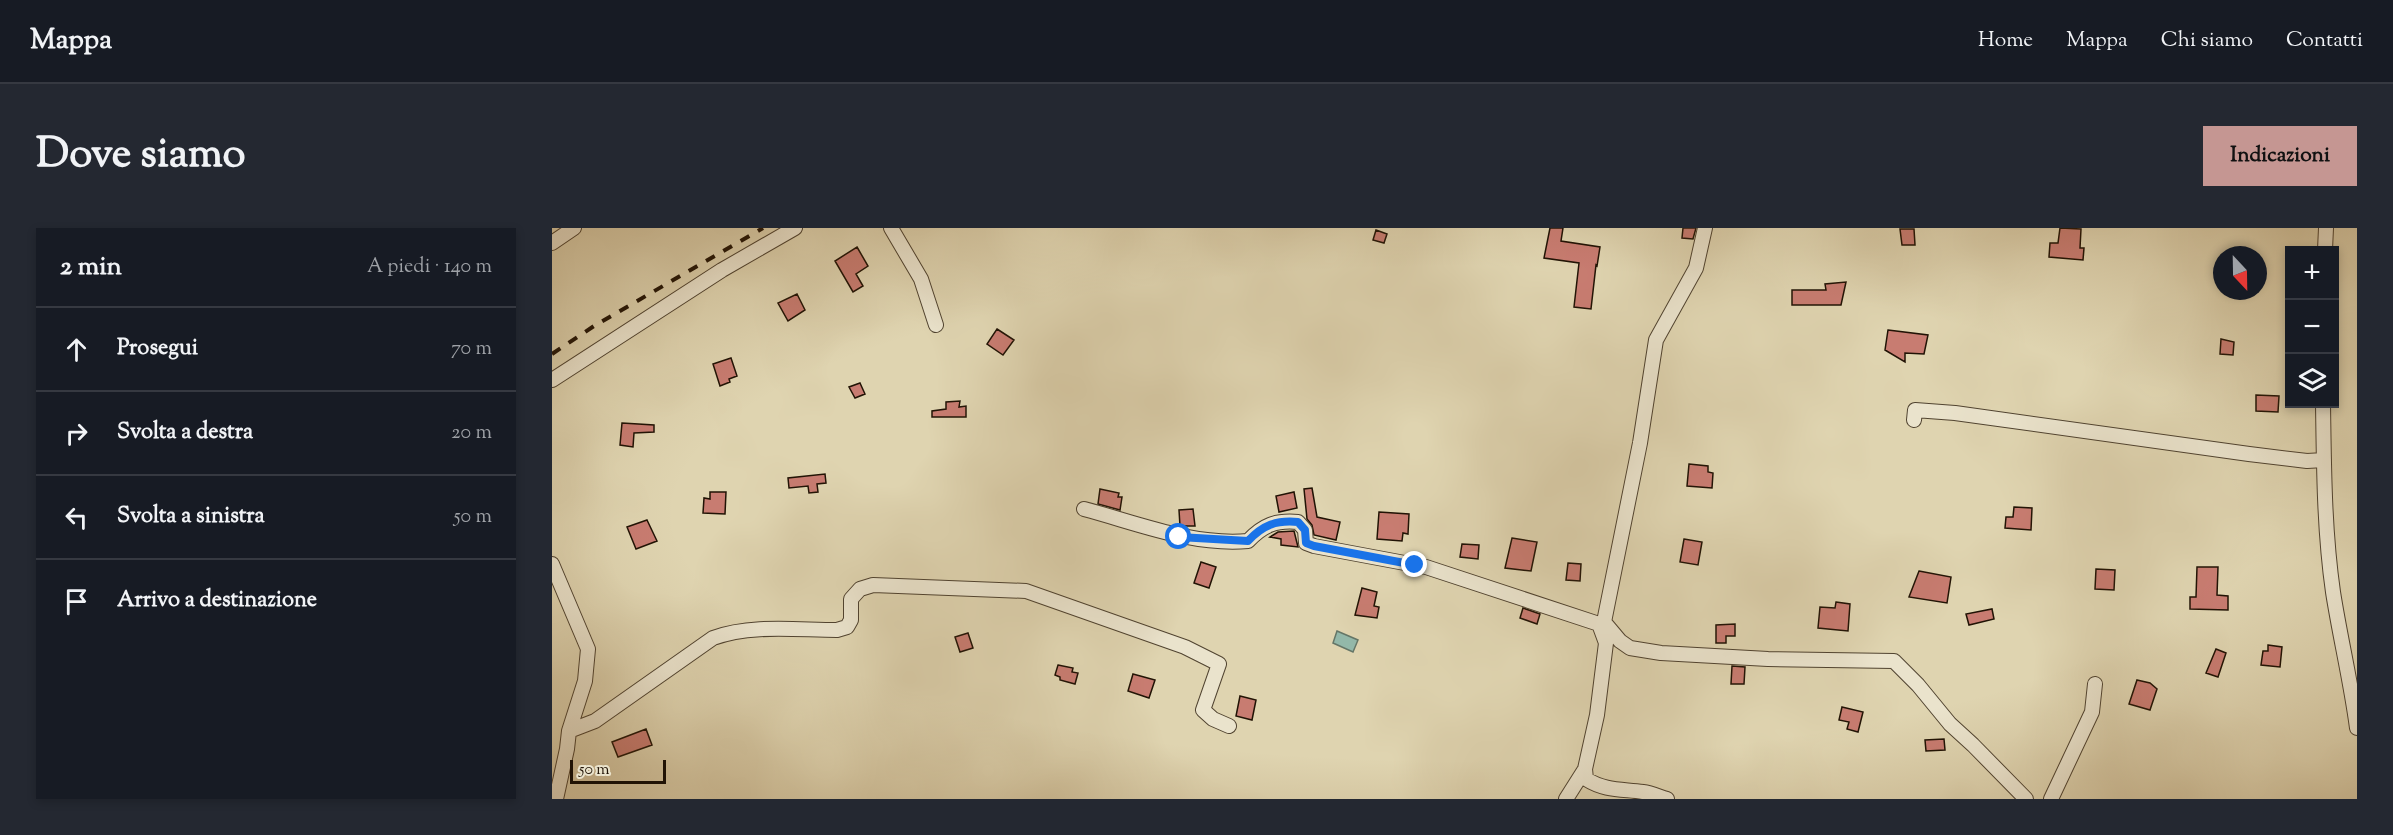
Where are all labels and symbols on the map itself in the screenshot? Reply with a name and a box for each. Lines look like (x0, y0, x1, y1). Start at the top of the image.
north arrow (2213, 246, 2267, 300)
route start (1165, 523, 1191, 549)
route end (1401, 551, 1427, 577)
scale bar (570, 757, 666, 784)

